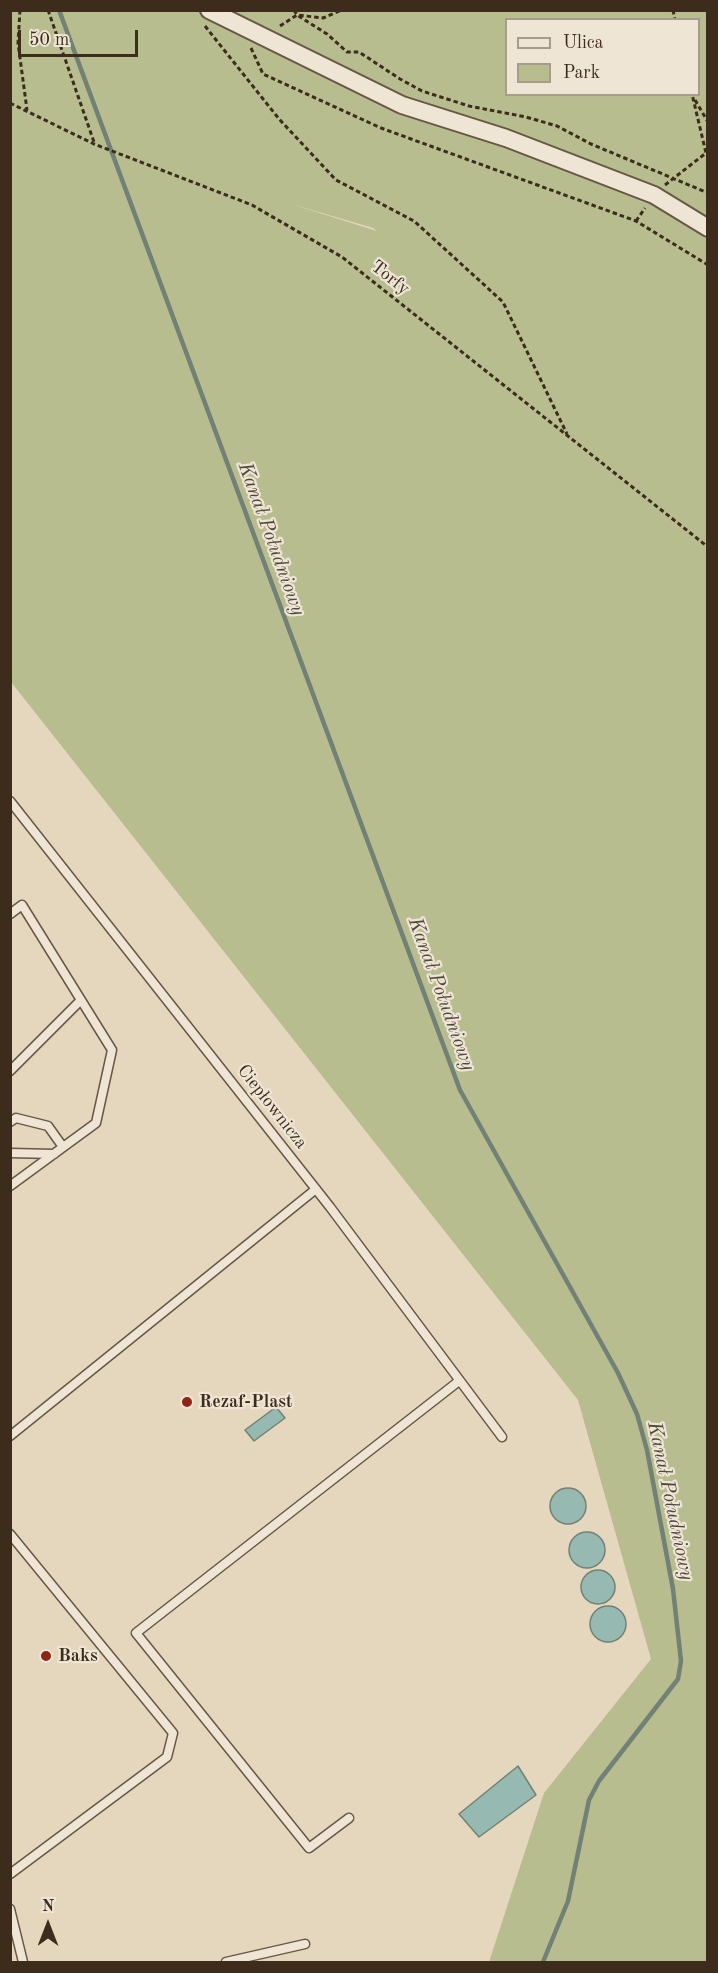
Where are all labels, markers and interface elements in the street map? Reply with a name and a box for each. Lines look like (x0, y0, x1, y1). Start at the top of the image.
scale bar (21, 18, 141, 56)
legend (505, 18, 700, 96)
text: 50 m (29, 31, 69, 49)
text: Ulica (563, 34, 604, 52)
text: Park (563, 64, 600, 82)
street label: Torfy (366, 256, 414, 300)
water label: Kanał Południowy (232, 459, 310, 619)
water label: Kanał Południowy (402, 914, 480, 1074)
street label: Ciepłownicza (232, 1060, 312, 1154)
place label: Rezaf-Plast (199, 1391, 293, 1413)
marker: Rezaf-Plast (180, 1395, 194, 1409)
water label: Kanał Południowy (641, 1420, 699, 1582)
place label: Baks (58, 1645, 98, 1667)
marker: Baks (39, 1649, 53, 1663)
north arrow (18, 1895, 78, 1955)
text: N (42, 1899, 54, 1915)

